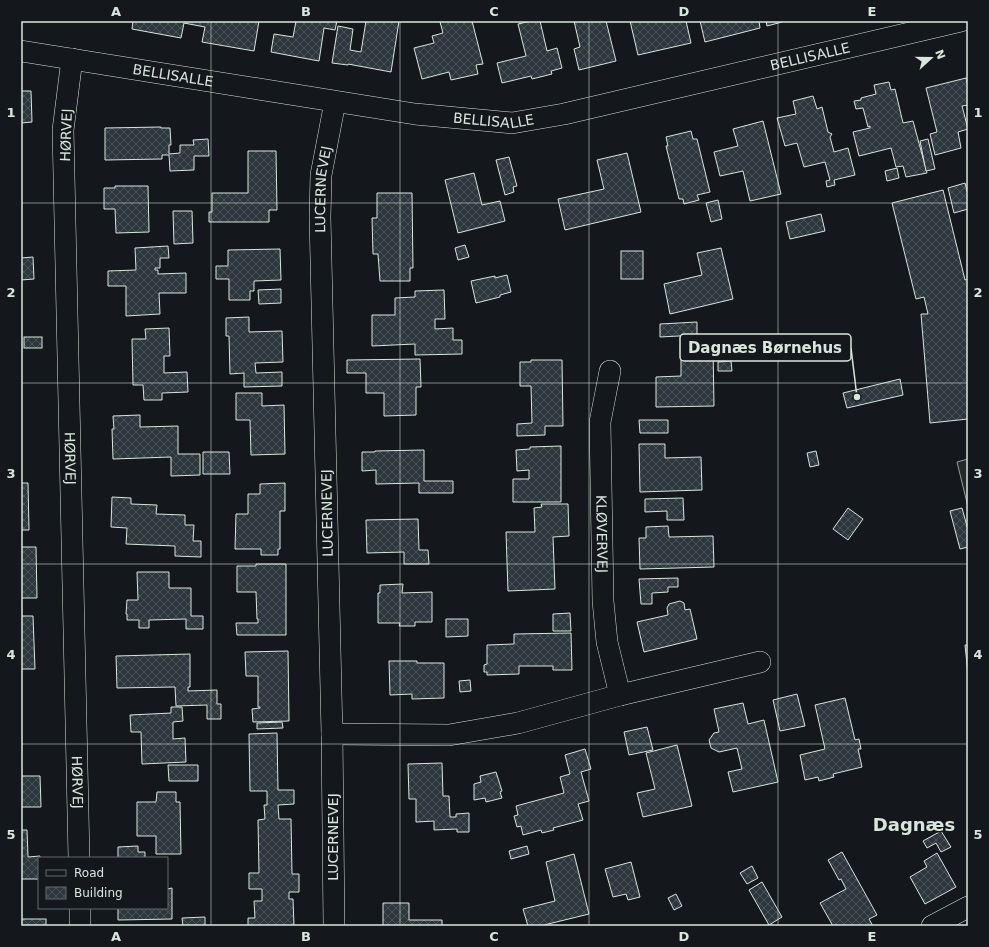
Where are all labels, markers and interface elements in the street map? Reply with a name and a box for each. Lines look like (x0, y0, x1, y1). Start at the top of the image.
text: A (111, 4, 121, 19)
text: B (301, 4, 311, 19)
text: C (489, 4, 499, 19)
text: D (679, 4, 690, 19)
text: E (868, 4, 876, 19)
north arrow (911, 38, 951, 78)
street label: BELLISALLE (769, 39, 852, 73)
text: N (932, 48, 948, 61)
street label: BELLISALLE (132, 61, 215, 90)
text: 1 (6, 105, 16, 120)
text: 1 (973, 105, 983, 120)
street label: HØRVEJ (57, 108, 75, 162)
street label: BELLISALLE (452, 110, 535, 131)
street label: LUCERNEVEJ (312, 144, 334, 233)
text: 2 (6, 285, 16, 300)
text: 2 (973, 285, 983, 300)
callout: Dagnæs Børnehus (680, 334, 851, 361)
text: Dagnæs Børnehus (688, 339, 842, 357)
street label: HØRVEJ (62, 432, 79, 485)
text: 3 (6, 466, 16, 481)
text: 3 (973, 466, 983, 481)
street label: LUCERNEVEJ (318, 469, 336, 557)
street label: KLØVERVEJ (593, 495, 611, 573)
text: 4 (6, 647, 16, 662)
text: 4 (973, 647, 983, 662)
street label: HØRVEJ (69, 756, 86, 809)
street label: LUCERNEVEJ (325, 793, 341, 881)
district label: Dagnæs (873, 814, 955, 835)
text: 5 (6, 827, 16, 842)
text: 5 (973, 827, 983, 842)
legend (38, 857, 168, 909)
text: Road (74, 866, 104, 880)
text: Building (74, 886, 123, 900)
text: A (111, 929, 121, 944)
text: B (301, 929, 311, 944)
text: C (489, 929, 499, 944)
text: D (679, 929, 690, 944)
text: E (868, 929, 876, 944)

